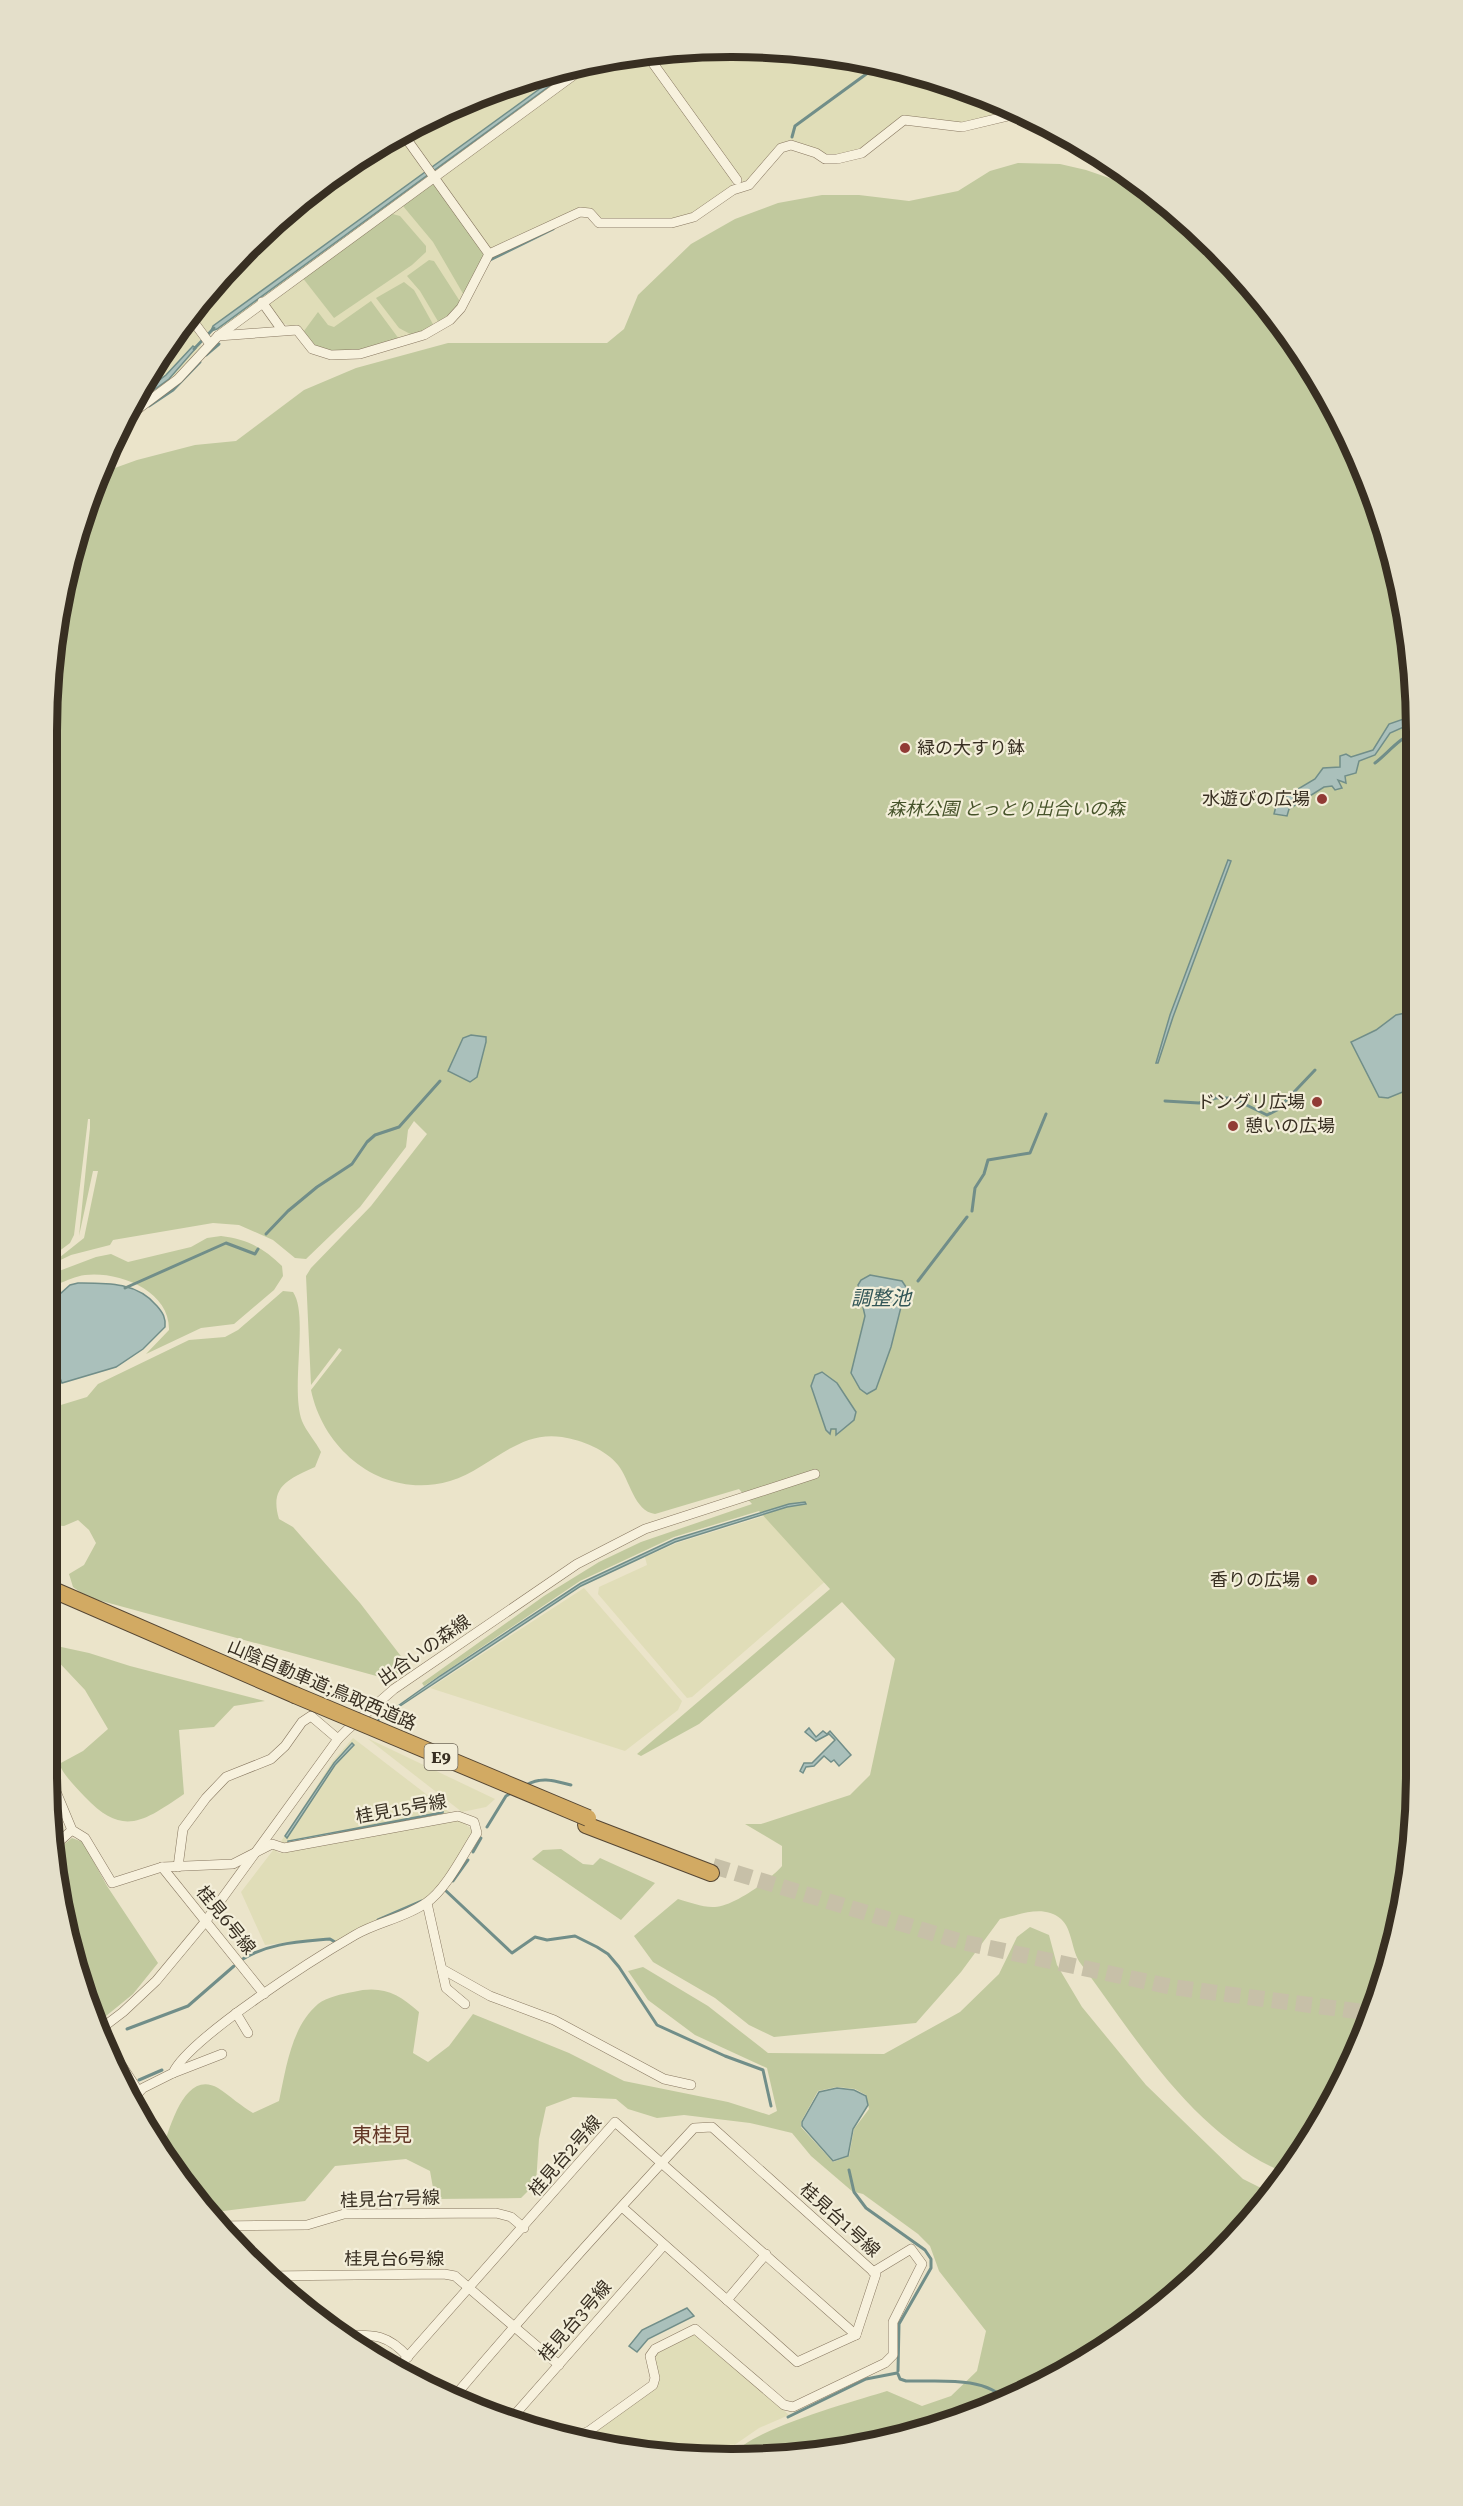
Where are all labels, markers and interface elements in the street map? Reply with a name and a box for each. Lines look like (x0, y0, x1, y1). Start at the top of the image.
place label: 緑の大すり鉢 (917, 737, 1025, 758)
marker: 緑の大すり鉢 (898, 741, 912, 755)
place label: 水遊びの広場 (1202, 788, 1310, 809)
marker: 水遊びの広場 (1315, 792, 1329, 806)
park label: 森林公園 とっとり出合いの森 (887, 798, 1127, 819)
place label: ドングリ広場 (1197, 1091, 1305, 1112)
marker: ドングリ広場 (1310, 1095, 1324, 1109)
place label: 憩いの広場 (1245, 1115, 1335, 1136)
marker: 憩いの広場 (1226, 1119, 1240, 1133)
water label: 調整池 (851, 1286, 913, 1310)
place label: 香りの広場 (1210, 1569, 1300, 1590)
marker: 香りの広場 (1305, 1573, 1319, 1587)
street label: 出合いの森線 (373, 1610, 474, 1689)
street label: 山陰自動車道;鳥取西道路 (225, 1635, 420, 1734)
road number: E9 (424, 1744, 458, 1770)
street label: 桂見15号線 (354, 1790, 448, 1827)
street label: 桂見6号線 (192, 1881, 260, 1958)
street label: 桂見台2号線 (524, 2111, 605, 2200)
district label: 東桂見 (352, 2123, 412, 2147)
street label: 桂見台1号線 (796, 2178, 885, 2261)
street label: 桂見台7号線 (340, 2186, 440, 2211)
street label: 桂見台6号線 (344, 2248, 444, 2269)
street label: 桂見台3号線 (534, 2276, 615, 2365)

